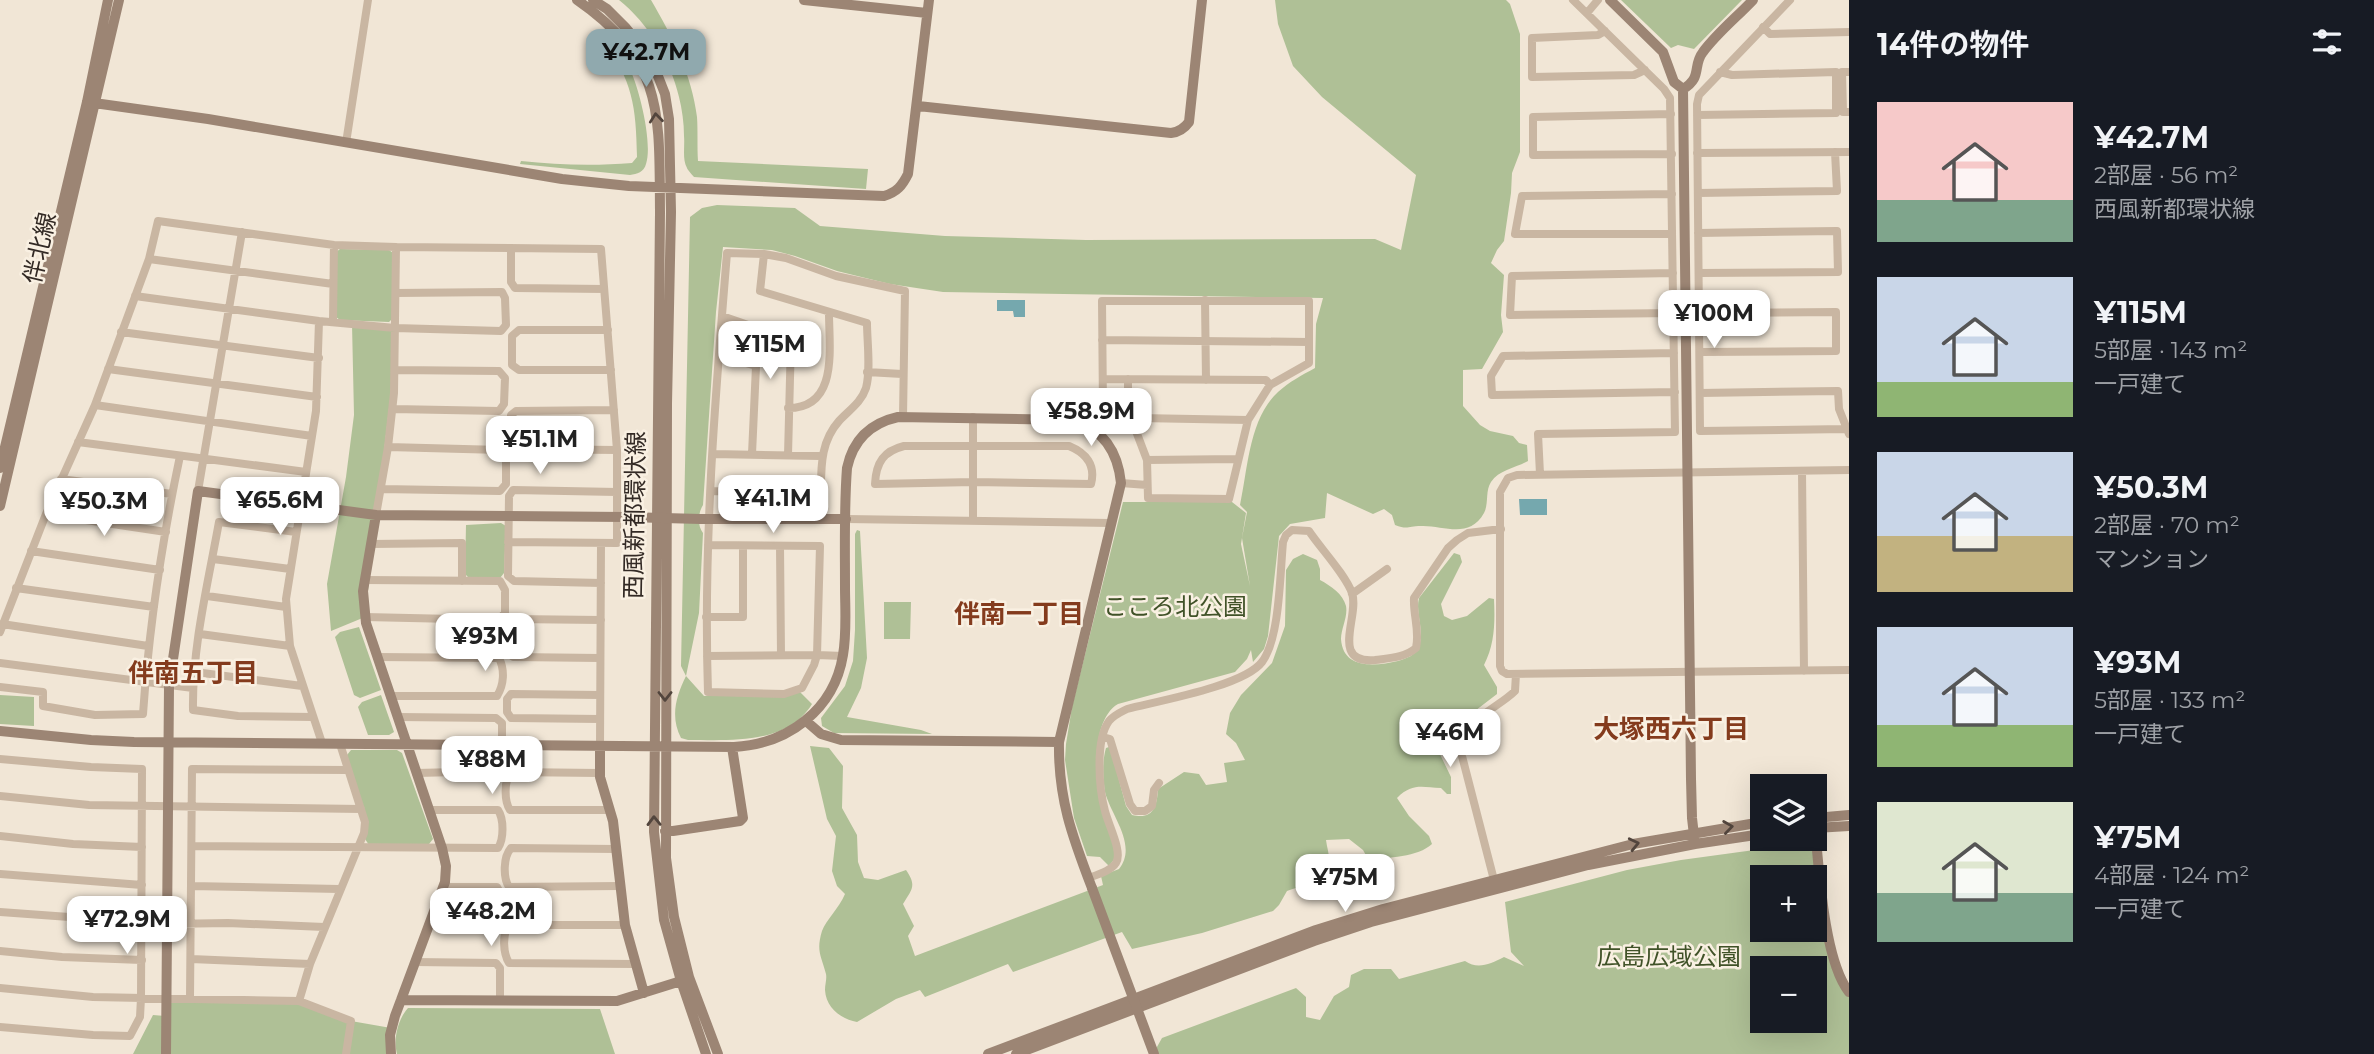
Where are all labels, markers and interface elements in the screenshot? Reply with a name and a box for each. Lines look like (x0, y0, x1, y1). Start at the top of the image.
icon: filters (2308, 23, 2346, 61)
text: 14件の物件 (1877, 26, 2029, 63)
pin: ¥42.7M (589, 29, 703, 89)
text: ¥42.7M (602, 38, 690, 66)
one-way arrow (649, 112, 664, 124)
text: ¥42.7M (2094, 119, 2209, 156)
icon: home (1933, 130, 2017, 214)
text: 2部屋 · 56 m² (2094, 161, 2238, 189)
text: 西風新都環状線 (2094, 195, 2255, 223)
street label: 伴北線 (17, 210, 62, 286)
pin: ¥100M (1665, 290, 1763, 350)
text: ¥115M (2094, 294, 2187, 331)
text: ¥100M (1674, 299, 1754, 327)
icon: home (1933, 305, 2017, 389)
pin: ¥115M (721, 322, 819, 381)
text: ¥115M (734, 330, 806, 358)
text: 5部屋 · 143 m² (2094, 336, 2247, 364)
text: 一戸建て (2094, 370, 2186, 398)
pin: ¥58.9M (1034, 388, 1148, 448)
text: ¥58.9M (1047, 397, 1135, 425)
pin: ¥51.1M (483, 416, 597, 476)
text: ¥51.1M (502, 425, 578, 453)
street label: 西風新都環状線 (619, 431, 650, 599)
text: ¥50.3M (2094, 469, 2208, 506)
pin: ¥41.1M (716, 476, 830, 535)
pin: ¥65.6M (223, 477, 337, 537)
pin: ¥50.3M (47, 478, 161, 538)
icon: home (1933, 480, 2017, 564)
text: ¥41.1M (734, 484, 812, 512)
text: ¥65.6M (236, 486, 324, 514)
text: ¥50.3M (60, 487, 148, 515)
text: 2部屋 · 70 m² (2094, 511, 2240, 539)
text: マンション (2094, 545, 2209, 573)
park label: こころ北公園 (1103, 592, 1247, 621)
district label: 伴南一丁目 (954, 598, 1084, 630)
pin: ¥93M (444, 614, 526, 673)
text: ¥93M (452, 622, 518, 650)
text: ¥93M (2094, 644, 2181, 681)
icon: home (1933, 655, 2017, 739)
district label: 伴南五丁目 (128, 657, 258, 689)
text: 5部屋 · 133 m² (2094, 686, 2245, 714)
one-way arrow (657, 691, 673, 702)
pin: ¥46M (1409, 710, 1491, 769)
district label: 大塚西六丁目 (1593, 713, 1749, 745)
text: ¥46M (1415, 718, 1485, 746)
text: 一戸建て (2094, 720, 2186, 748)
pin: ¥88M (451, 736, 533, 796)
text: ¥88M (457, 745, 527, 773)
map controls (1750, 774, 1827, 1033)
button: layers (1750, 774, 1827, 851)
one-way arrow (646, 816, 662, 826)
text: ¥75M (2094, 819, 2181, 856)
one-way arrow (1722, 820, 1734, 835)
icon: home (1933, 830, 2017, 914)
one-way arrow (1628, 838, 1640, 852)
pin: ¥75M (1304, 855, 1386, 914)
text: 4部屋 · 124 m² (2094, 861, 2249, 889)
text: ¥75M (1312, 863, 1379, 891)
button: + (1750, 865, 1827, 942)
pin: ¥48.2M (434, 888, 548, 948)
text: 一戸建て (2094, 895, 2186, 923)
pin: ¥72.9M (70, 897, 184, 956)
text: ¥48.2M (446, 897, 536, 925)
text: ¥72.9M (83, 905, 171, 933)
park label: 広島広域公園 (1597, 942, 1741, 971)
button: − (1750, 956, 1827, 1033)

